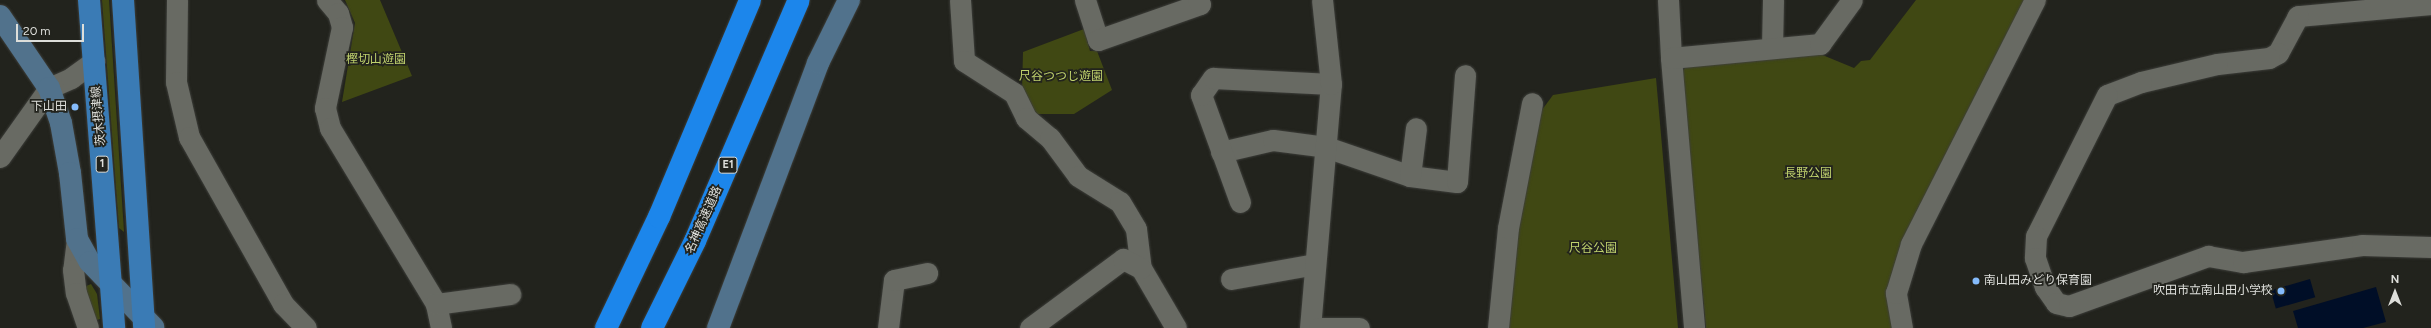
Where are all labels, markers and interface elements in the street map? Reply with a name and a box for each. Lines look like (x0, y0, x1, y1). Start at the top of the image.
scale bar (18, 16, 86, 42)
text: 20 m (23, 24, 51, 38)
park label: 樫切山遊園 (346, 53, 406, 67)
park label: 尺谷つつじ遊園 (1019, 70, 1103, 84)
street label: 茨木摂津線 (89, 85, 109, 147)
place label: 下山田 (31, 100, 67, 114)
marker: 下山田 (70, 102, 80, 112)
road number: 1 (95, 155, 109, 173)
road number: E1 (718, 156, 738, 174)
park label: 長野公園 (1784, 167, 1832, 181)
street label: 名神高速道路 (683, 184, 725, 256)
park label: 尺谷公園 (1569, 242, 1617, 256)
north arrow (2375, 272, 2415, 312)
text: N (2391, 273, 2399, 286)
place label: 南山田みどり保育園 (1984, 274, 2092, 288)
marker: 南山田みどり保育園 (1971, 276, 1981, 286)
place label: 吹田市立南山田小学校 (2153, 284, 2273, 298)
marker: 吹田市立南山田小学校 (2276, 286, 2286, 296)

